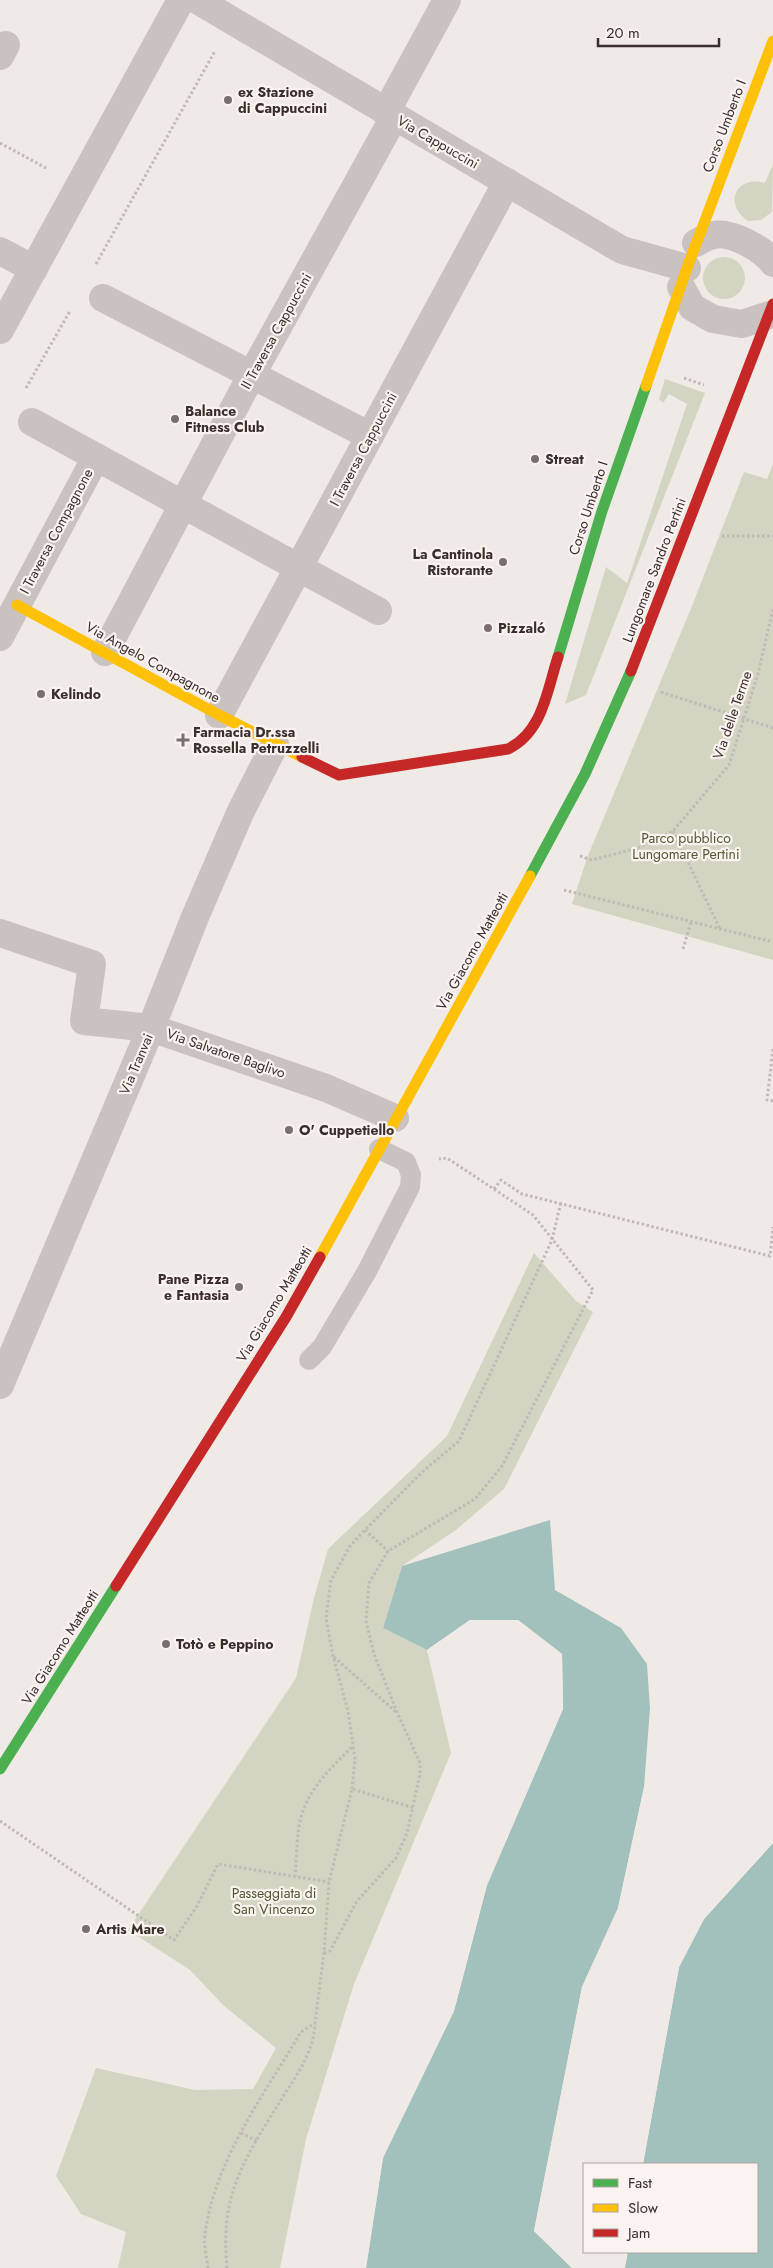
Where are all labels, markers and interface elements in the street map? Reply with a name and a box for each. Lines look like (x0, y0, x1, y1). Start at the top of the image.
scale bar (598, 15, 719, 47)
text: 20 m (606, 22, 640, 44)
street label: Corso Umberto I (697, 77, 751, 175)
place label: ex Stazione di Cappuccini (238, 82, 327, 118)
marker: ex Stazione di Cappuccini (222, 94, 234, 106)
street label: Via Cappuccini (393, 110, 483, 174)
street label: II Traversa Cappuccini (236, 269, 316, 393)
street label: I Traversa Cappuccini (324, 388, 402, 510)
place label: Balance Fitness Club (185, 401, 265, 437)
marker: Balance Fitness Club (169, 413, 181, 425)
place label: Streat (545, 449, 584, 469)
marker: Streat (529, 453, 541, 465)
street label: Corso Umberto I (563, 458, 613, 558)
street label: I Traversa Compagnone (14, 465, 98, 597)
street label: Lungomare Sandro Pertini (617, 495, 691, 645)
place label: La Cantinola Ristorante (413, 544, 493, 580)
marker: La Cantinola Ristorante (497, 556, 509, 568)
street label: Via Angelo Compagnone (82, 617, 224, 707)
place label: Pizzaló (498, 618, 545, 638)
marker: Pizzaló (482, 622, 494, 634)
street label: Via delle Terme (708, 668, 756, 762)
place label: Kelindo (51, 684, 101, 704)
marker: Kelindo (35, 688, 47, 700)
place label: Farmacia Dr.ssa Rossella Petruzzelli (193, 722, 319, 758)
marker: Farmacia Dr.ssa Rossella Petruzzelli (177, 734, 189, 746)
park label: Parco pubblico Lungomare Pertini (632, 828, 740, 864)
street label: Via Giacomo Matteotti (431, 888, 513, 1014)
street label: Via Salvatore Baglivo (164, 1023, 288, 1083)
street label: Via Tranvai (114, 1030, 158, 1098)
place label: O' Cuppetiello (299, 1120, 394, 1140)
marker: O' Cuppetiello (283, 1124, 295, 1136)
street label: Via Giacomo Matteotti (231, 1242, 317, 1366)
place label: Pane Pizza e Fantasia (158, 1269, 229, 1305)
marker: Pane Pizza e Fantasia (233, 1281, 245, 1293)
street label: Via Giacomo Matteotti (17, 1586, 103, 1708)
place label: Totò e Peppino (176, 1634, 274, 1654)
marker: Totò e Peppino (160, 1638, 172, 1650)
park label: Passeggiata di San Vincenzo (232, 1883, 316, 1919)
place label: Artis Mare (95, 1919, 165, 1939)
marker: Artis Mare (80, 1923, 92, 1935)
legend (583, 2163, 758, 2253)
text: Fast (628, 2172, 652, 2194)
text: Slow (628, 2197, 659, 2219)
text: Jam (626, 2222, 651, 2244)

